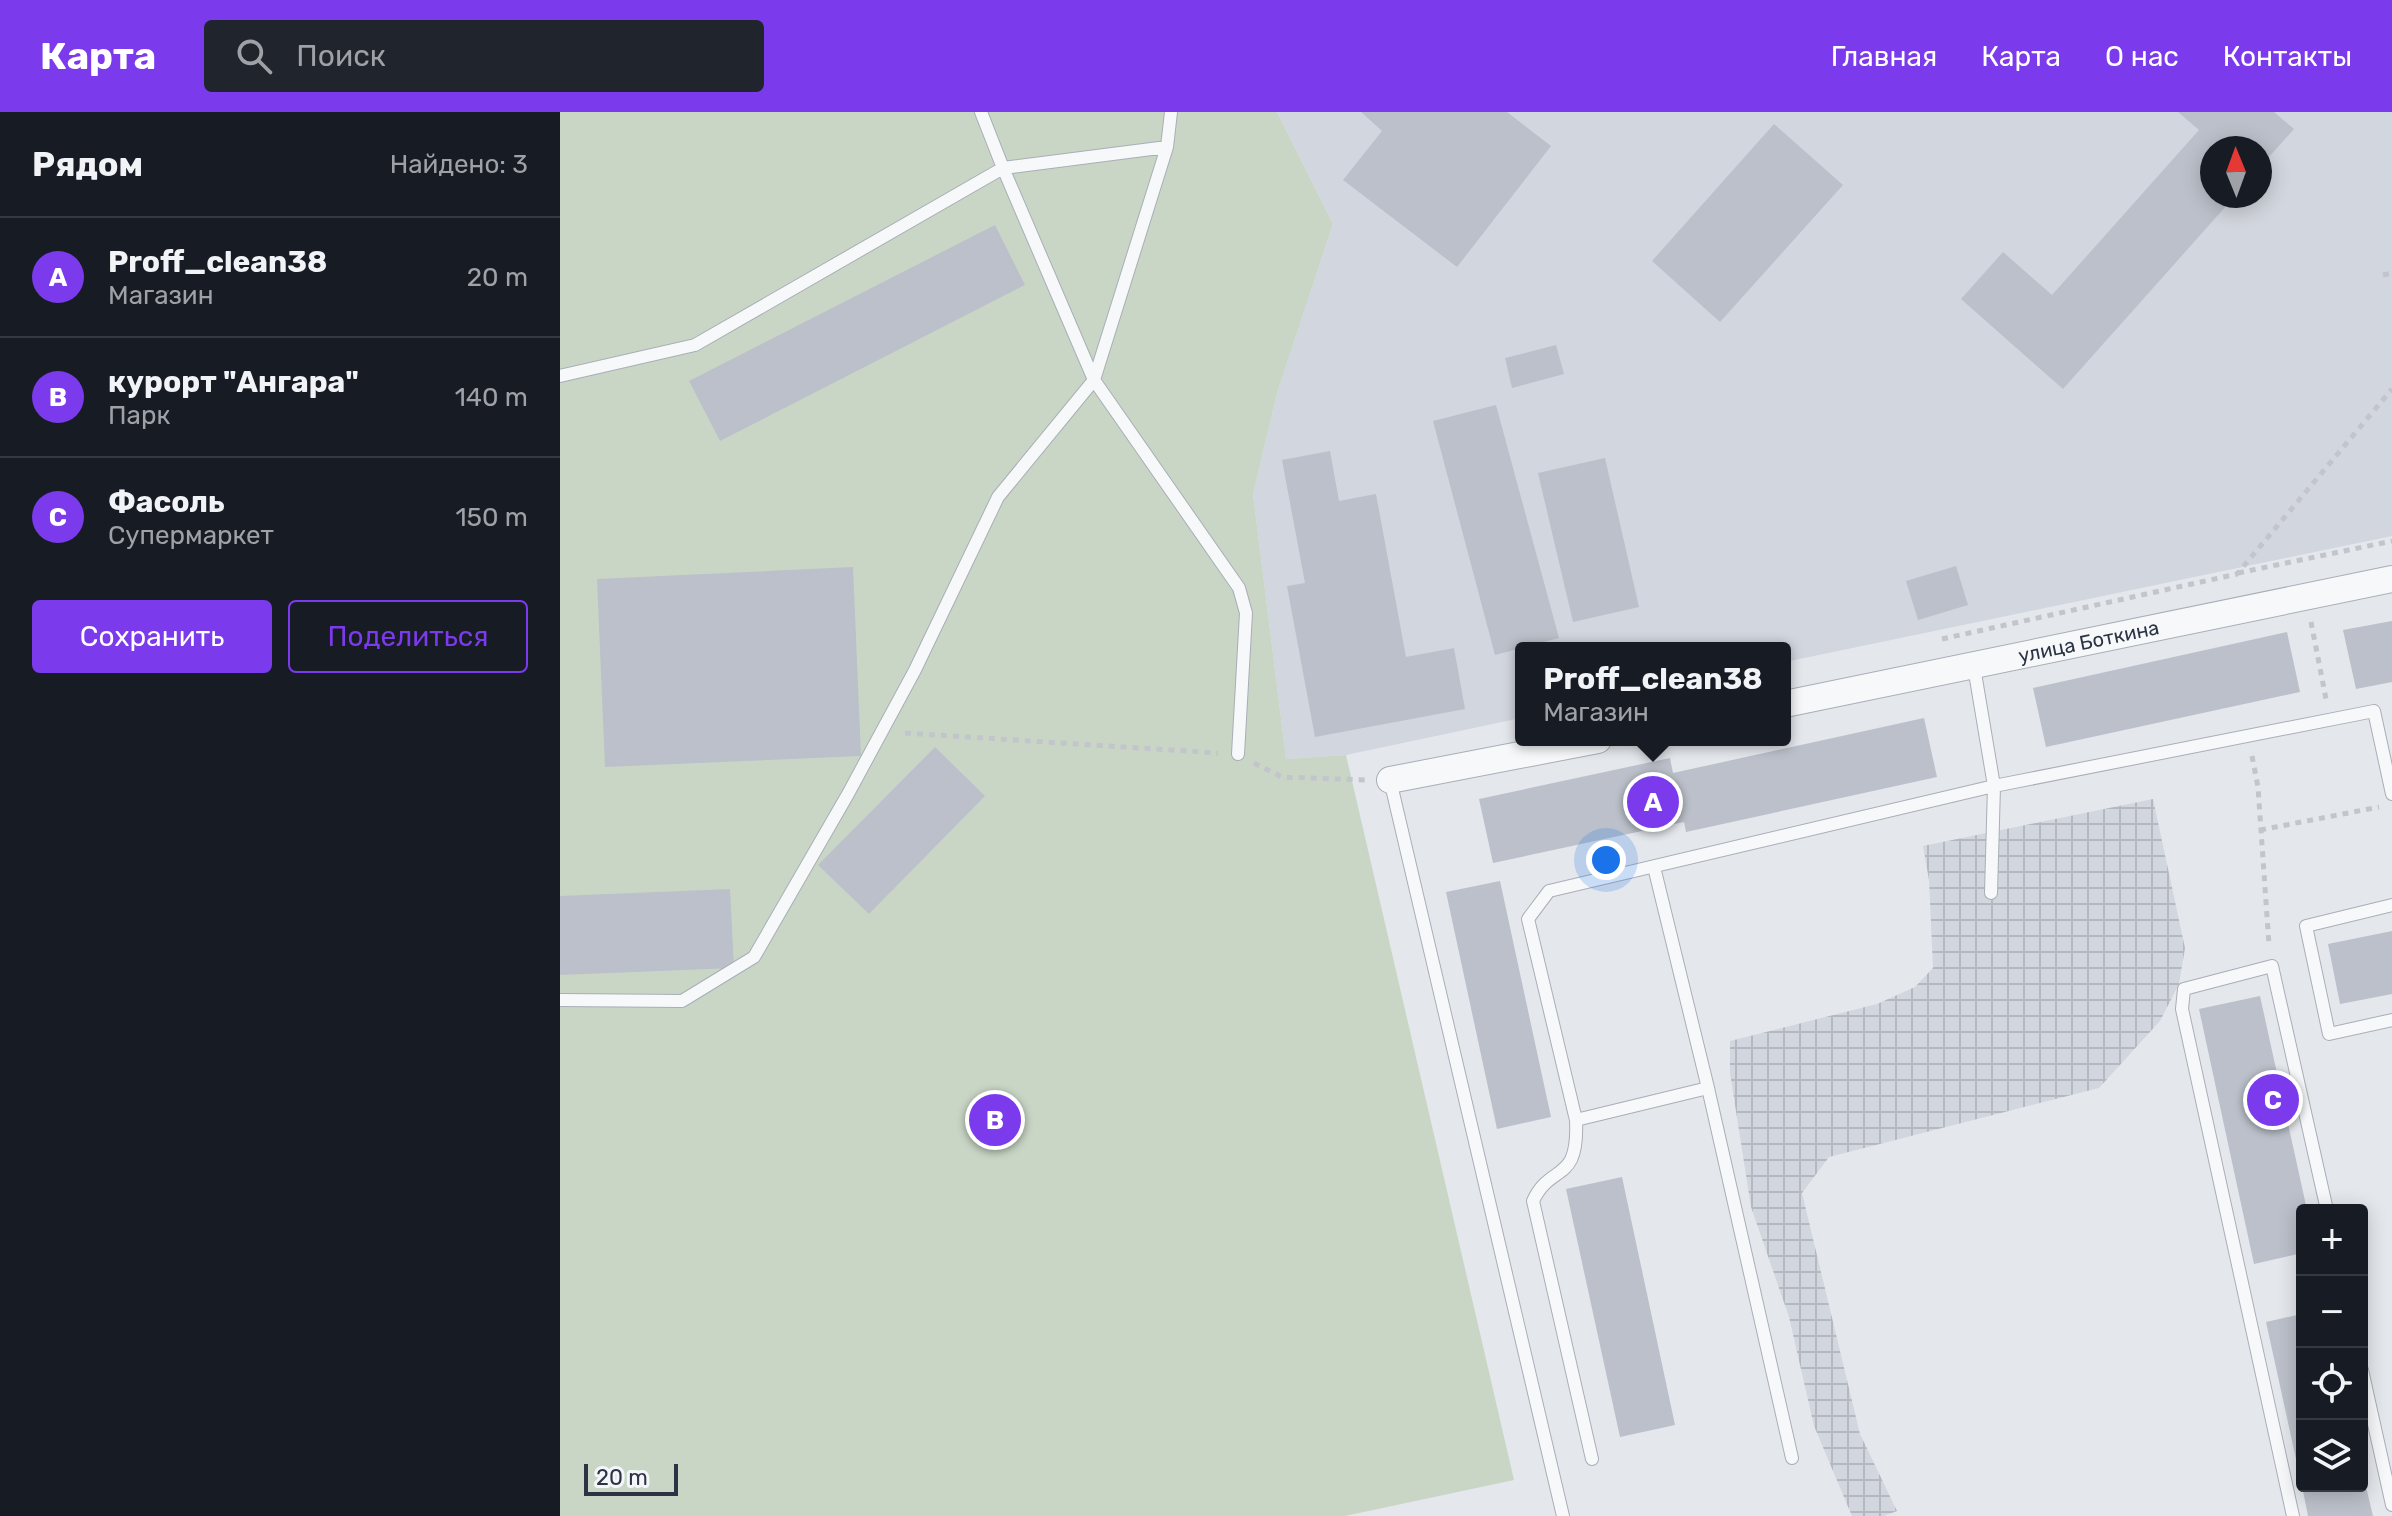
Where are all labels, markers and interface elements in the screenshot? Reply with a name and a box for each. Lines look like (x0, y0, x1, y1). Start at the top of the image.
search box (204, 20, 764, 92)
text: Карта (40, 33, 156, 79)
icon: search (232, 34, 276, 78)
text: Поиск (296, 38, 386, 74)
text: Главная (1831, 40, 1937, 73)
text: Карта (1981, 40, 2061, 73)
text: О нас (2105, 40, 2179, 73)
text: Контакты (2223, 40, 2352, 73)
north arrow (2200, 136, 2272, 208)
text: Рядом (32, 144, 143, 185)
text: Найдено: 3 (390, 149, 528, 180)
text: Proff_clean38 (108, 244, 327, 280)
text: A (49, 262, 67, 293)
text: 20 m (467, 262, 528, 293)
text: Магазин (108, 280, 214, 311)
text: курорт "Ангара" (108, 364, 359, 400)
text: B (49, 382, 67, 413)
text: 140 m (455, 382, 528, 413)
text: Парк (108, 400, 170, 431)
text: Фасоль (108, 484, 225, 520)
text: C (49, 502, 67, 533)
text: 150 m (455, 502, 528, 533)
text: Супермаркет (108, 520, 274, 551)
button: Сохранить (32, 600, 272, 673)
button: Поделиться (288, 600, 528, 673)
street label: улица Боткина (2016, 615, 2161, 668)
popup (1515, 642, 1791, 746)
text: Proff_clean38 (1543, 661, 1763, 697)
text: Магазин (1543, 697, 1649, 728)
pin: A (1627, 772, 1679, 832)
your location (1586, 840, 1626, 880)
pin: C (2247, 1070, 2299, 1130)
pin: B (969, 1090, 1021, 1150)
map controls (2296, 1204, 2368, 1492)
button: + (2296, 1204, 2368, 1276)
button: − (2296, 1276, 2368, 1348)
button: locate (2296, 1348, 2368, 1420)
button: layers (2296, 1420, 2368, 1492)
scale bar (584, 1460, 678, 1496)
text: 20 m (596, 1464, 648, 1491)

